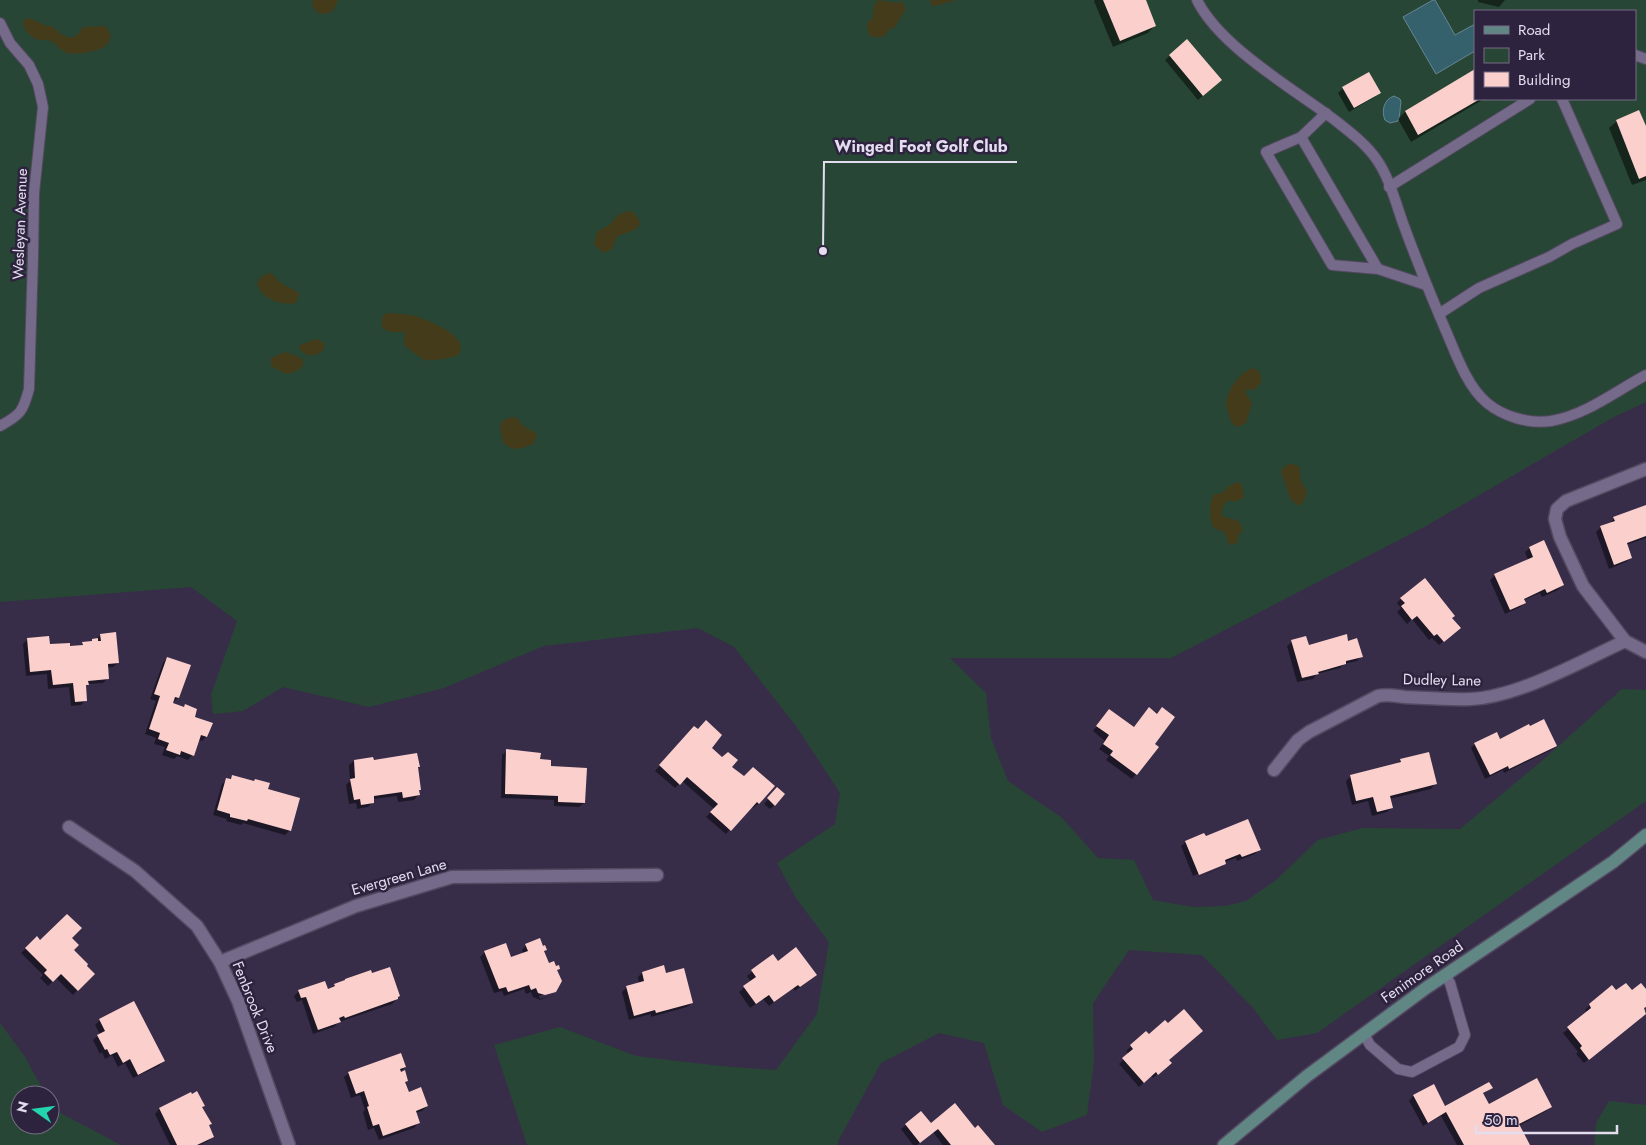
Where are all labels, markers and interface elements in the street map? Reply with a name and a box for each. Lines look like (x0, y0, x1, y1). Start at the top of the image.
legend (1474, 10, 1636, 100)
text: Road (1518, 19, 1550, 41)
text: Park (1518, 44, 1545, 66)
text: Building (1518, 69, 1570, 91)
callout: Winged Foot Golf Club (824, 131, 1017, 162)
text: Winged Foot Golf Club (834, 135, 1008, 158)
street label: Wesleyan Avenue (7, 168, 33, 280)
street label: Dudley Lane (1403, 668, 1482, 692)
street label: Evergreen Lane (349, 853, 449, 901)
street label: Fenimore Road (1376, 935, 1468, 1009)
street label: Fenbrook Drive (227, 958, 283, 1056)
north arrow (10, 1085, 60, 1135)
text: N (11, 1099, 33, 1115)
scale bar (1476, 1102, 1617, 1134)
text: 50 m (1484, 1109, 1518, 1131)

